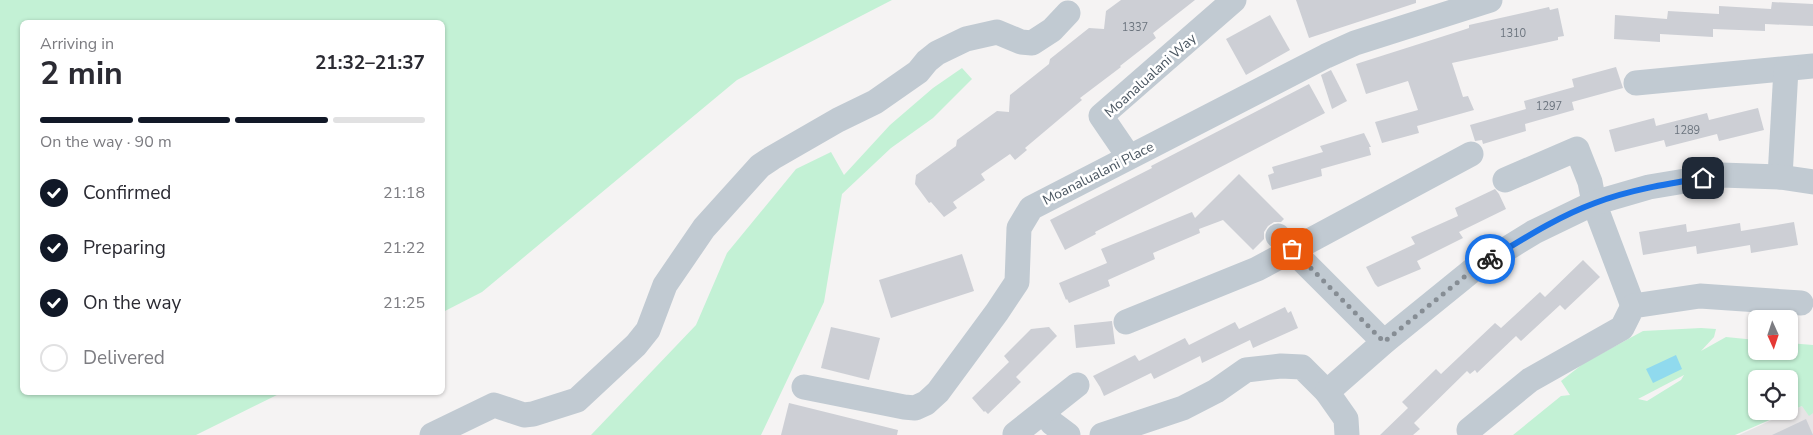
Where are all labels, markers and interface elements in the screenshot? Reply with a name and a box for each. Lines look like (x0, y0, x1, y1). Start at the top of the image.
house number: 1337 (1122, 20, 1148, 35)
house number: 1310 (1500, 26, 1527, 41)
street label: Moanalualani Way (1100, 28, 1201, 122)
text: Arriving in (40, 33, 114, 55)
text: 21:32–21:37 (315, 50, 425, 76)
text: 2 min (40, 52, 123, 95)
house number: 1297 (1536, 99, 1562, 114)
house number: 1289 (1674, 123, 1700, 138)
text: On the way · 90 m (40, 131, 172, 153)
street label: Moanalualani Place (1039, 137, 1157, 210)
pin (1682, 157, 1724, 199)
icon: home (1689, 164, 1717, 192)
icon: check (40, 179, 68, 207)
text: Confirmed (83, 180, 171, 206)
text: 21:18 (383, 182, 425, 204)
pin (1271, 228, 1313, 270)
icon: check (40, 234, 68, 262)
courier (1465, 234, 1515, 284)
text: Preparing (83, 235, 166, 261)
icon: bag (1278, 235, 1306, 263)
text: 21:22 (383, 237, 425, 259)
icon: bike (1476, 245, 1504, 273)
icon: check (40, 289, 68, 317)
text: On the way (83, 290, 181, 316)
text: 21:25 (383, 292, 425, 314)
north arrow (1748, 310, 1798, 360)
map controls (1748, 310, 1798, 420)
text: Delivered (83, 345, 165, 371)
button: locate (1748, 370, 1798, 420)

